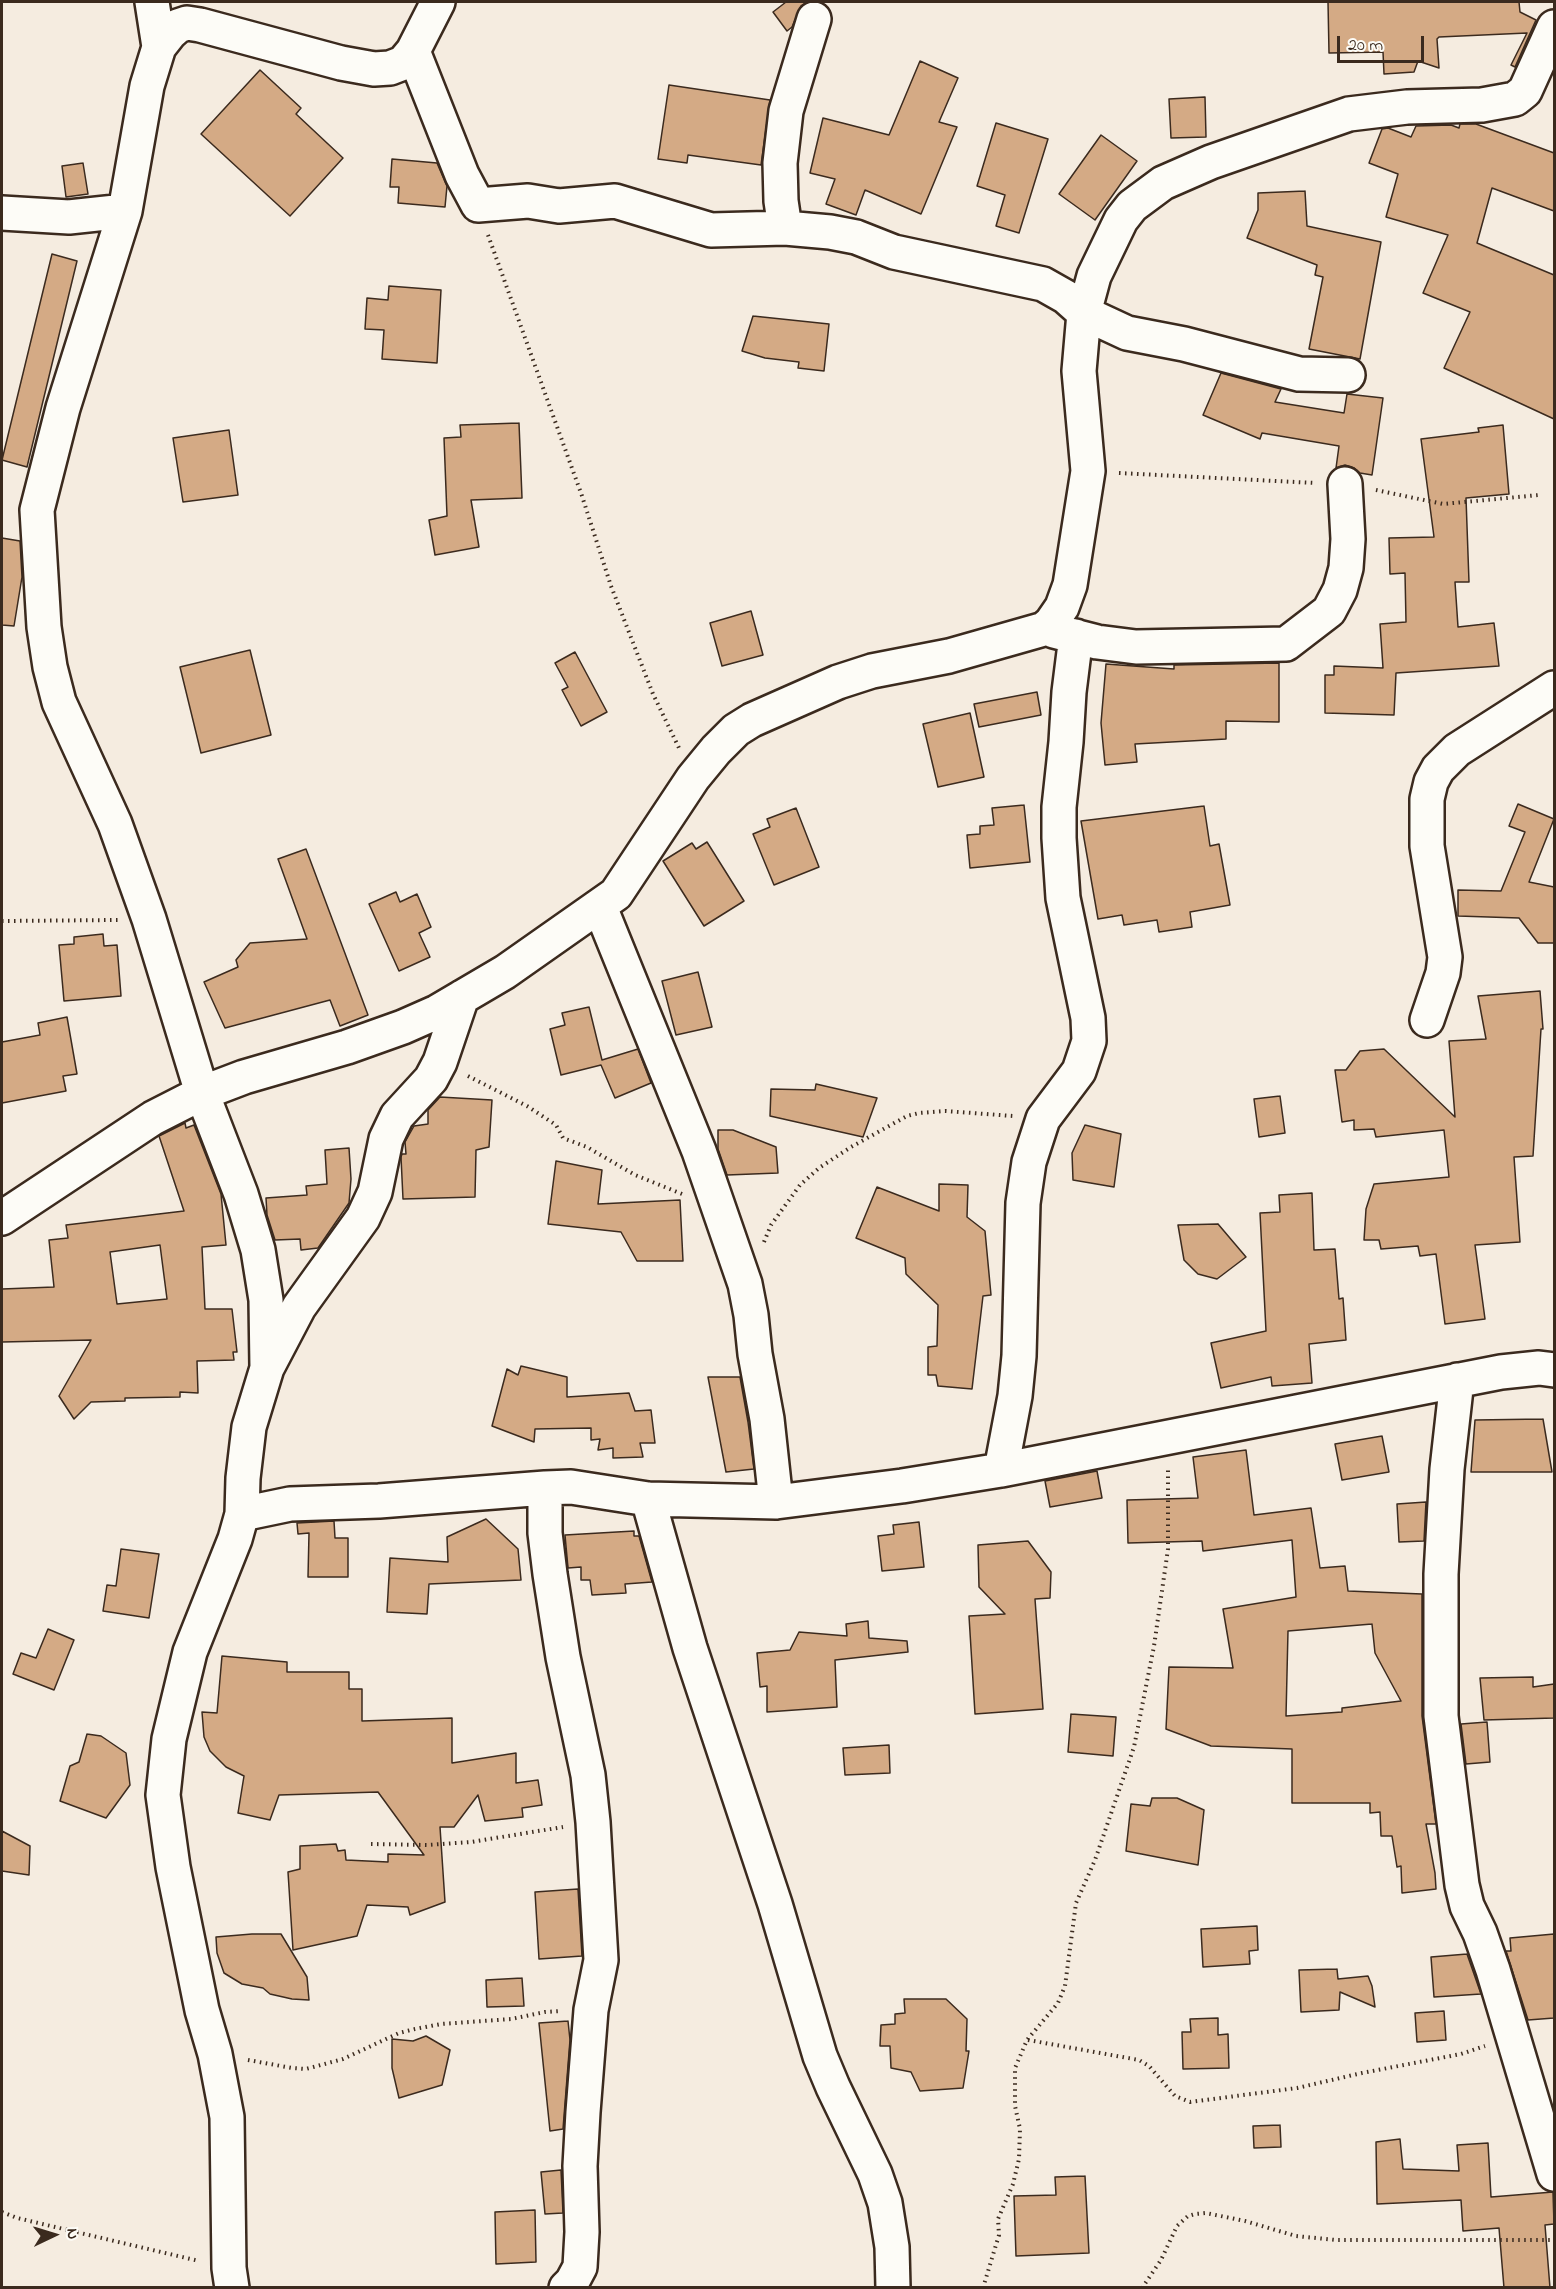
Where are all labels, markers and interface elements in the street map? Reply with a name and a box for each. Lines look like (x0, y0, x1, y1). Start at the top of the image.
scale bar (1340, 24, 1427, 62)
text: 20 m (1348, 33, 1383, 59)
north arrow (24, 2205, 84, 2265)
text: N (60, 2228, 84, 2240)

